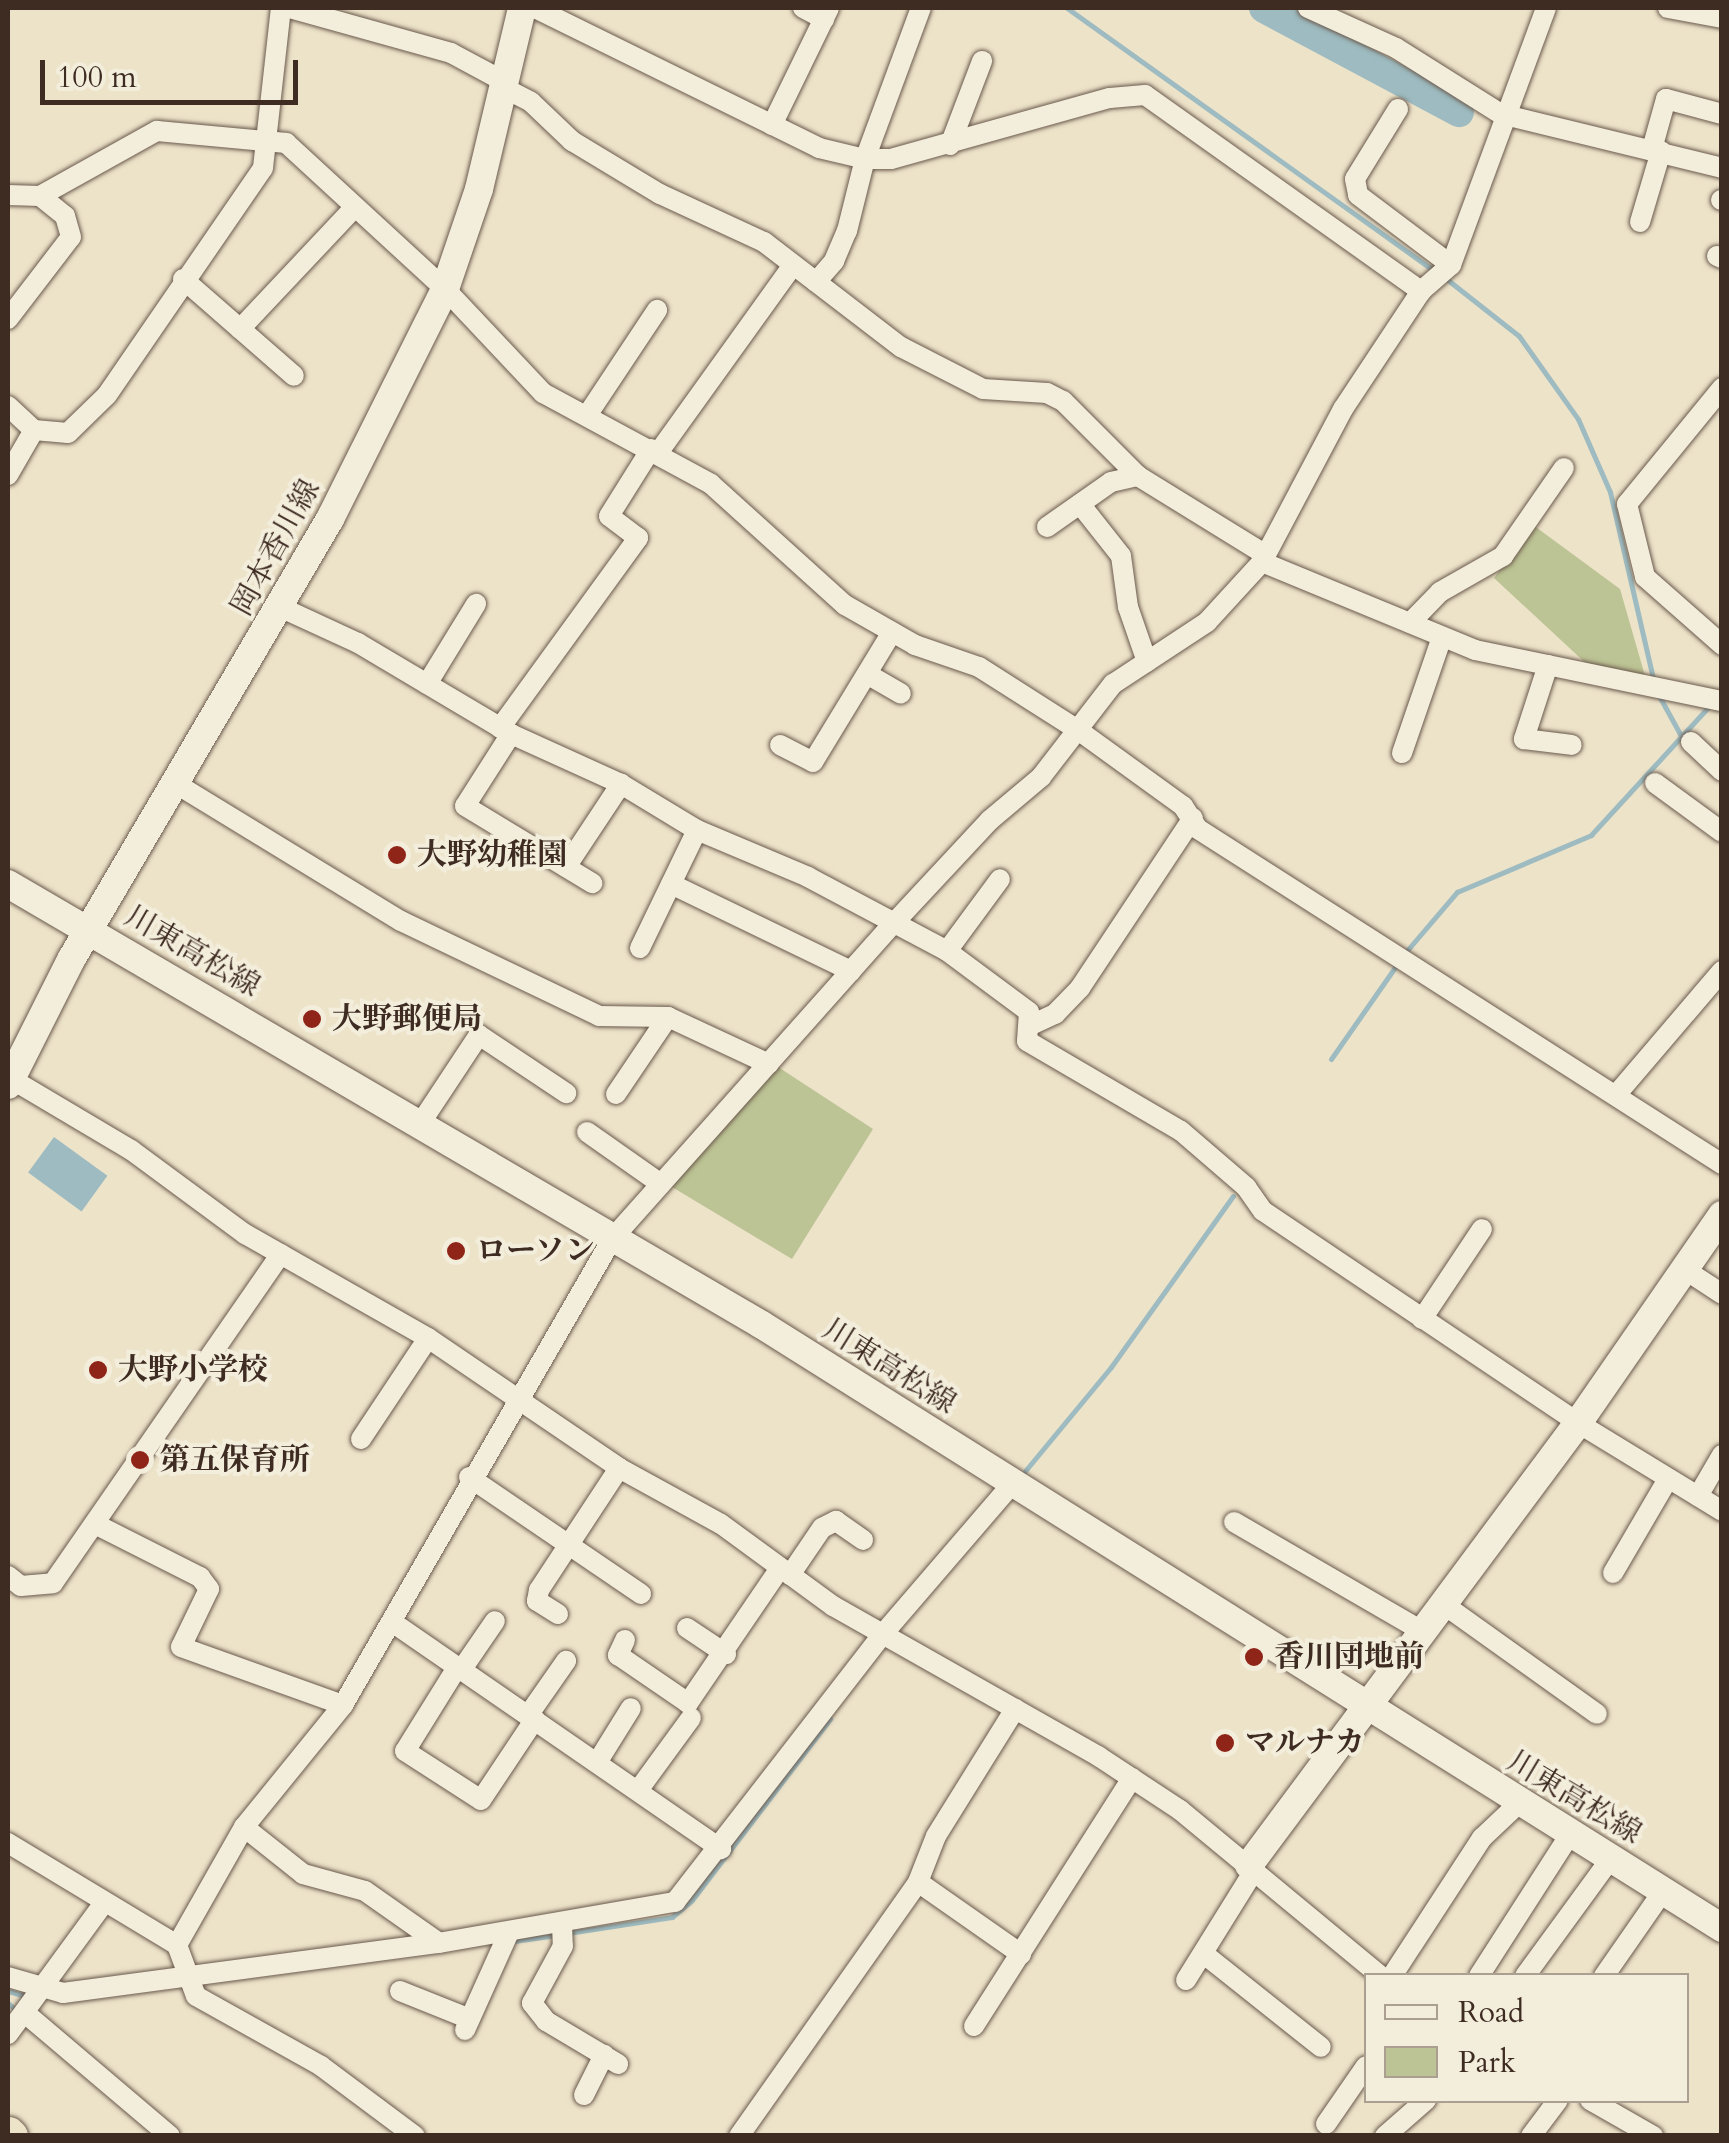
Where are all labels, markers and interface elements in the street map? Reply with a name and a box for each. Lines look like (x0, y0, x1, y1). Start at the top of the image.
scale bar (45, 40, 302, 102)
text: 100 m (57, 57, 137, 98)
street label: 岡本香川線 (224, 474, 328, 622)
place label: 大野幼稚園 (417, 837, 567, 873)
marker: 大野幼稚園 (386, 844, 408, 866)
street label: 川東高松線 (118, 899, 266, 1005)
place label: 大野郵便局 (332, 1001, 482, 1037)
marker: 大野郵便局 (301, 1008, 323, 1030)
place label: ローソン (476, 1233, 596, 1269)
marker: ローソン (445, 1240, 467, 1262)
street label: 川東高松線 (816, 1312, 962, 1422)
place label: 大野小学校 (118, 1352, 268, 1388)
marker: 大野小学校 (87, 1359, 109, 1381)
place label: 第五保育所 (160, 1442, 310, 1478)
marker: 第五保育所 (129, 1449, 151, 1471)
place label: 香川団地前 (1274, 1639, 1424, 1675)
marker: 香川団地前 (1243, 1646, 1265, 1668)
place label: マルナカ (1245, 1725, 1365, 1761)
marker: マルナカ (1214, 1732, 1236, 1754)
street label: 川東高松線 (1500, 1744, 1648, 1852)
legend (1364, 1973, 1689, 2103)
text: Road (1458, 1992, 1524, 2033)
text: Park (1458, 2042, 1516, 2083)

